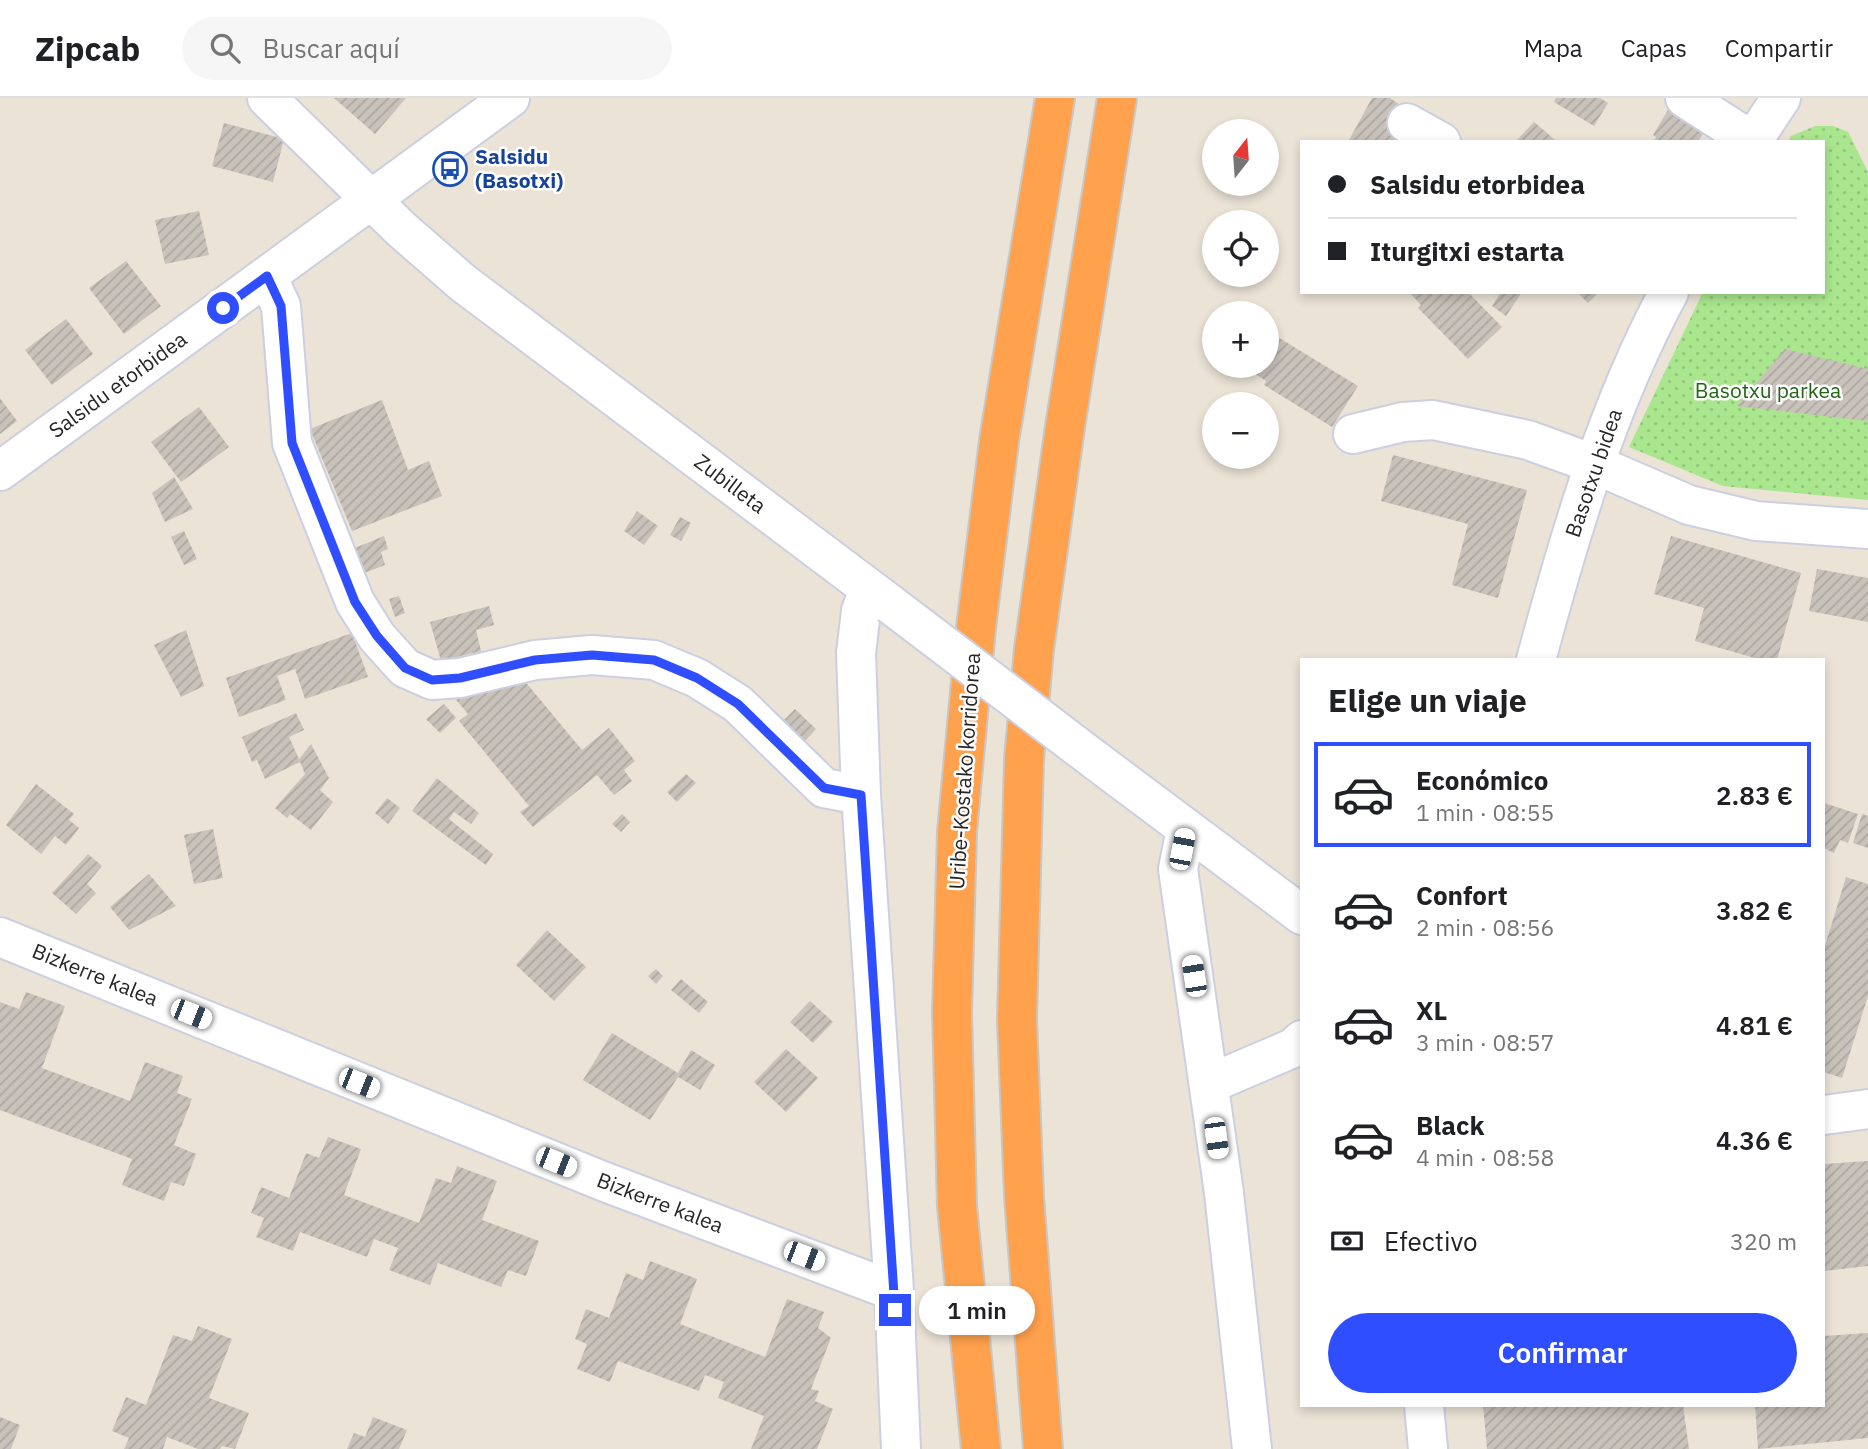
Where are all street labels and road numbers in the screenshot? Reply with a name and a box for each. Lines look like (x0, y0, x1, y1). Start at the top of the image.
street label: Salsidu etorbidea (43, 325, 192, 444)
street label: Basotxu bidea (1558, 405, 1628, 541)
street label: Zubilleta (689, 447, 772, 519)
street label: Uribe-Kostako korridorea (942, 651, 986, 890)
street label: Bizkerre kalea (28, 936, 162, 1012)
street label: Bizkerre kalea (593, 1165, 728, 1239)

